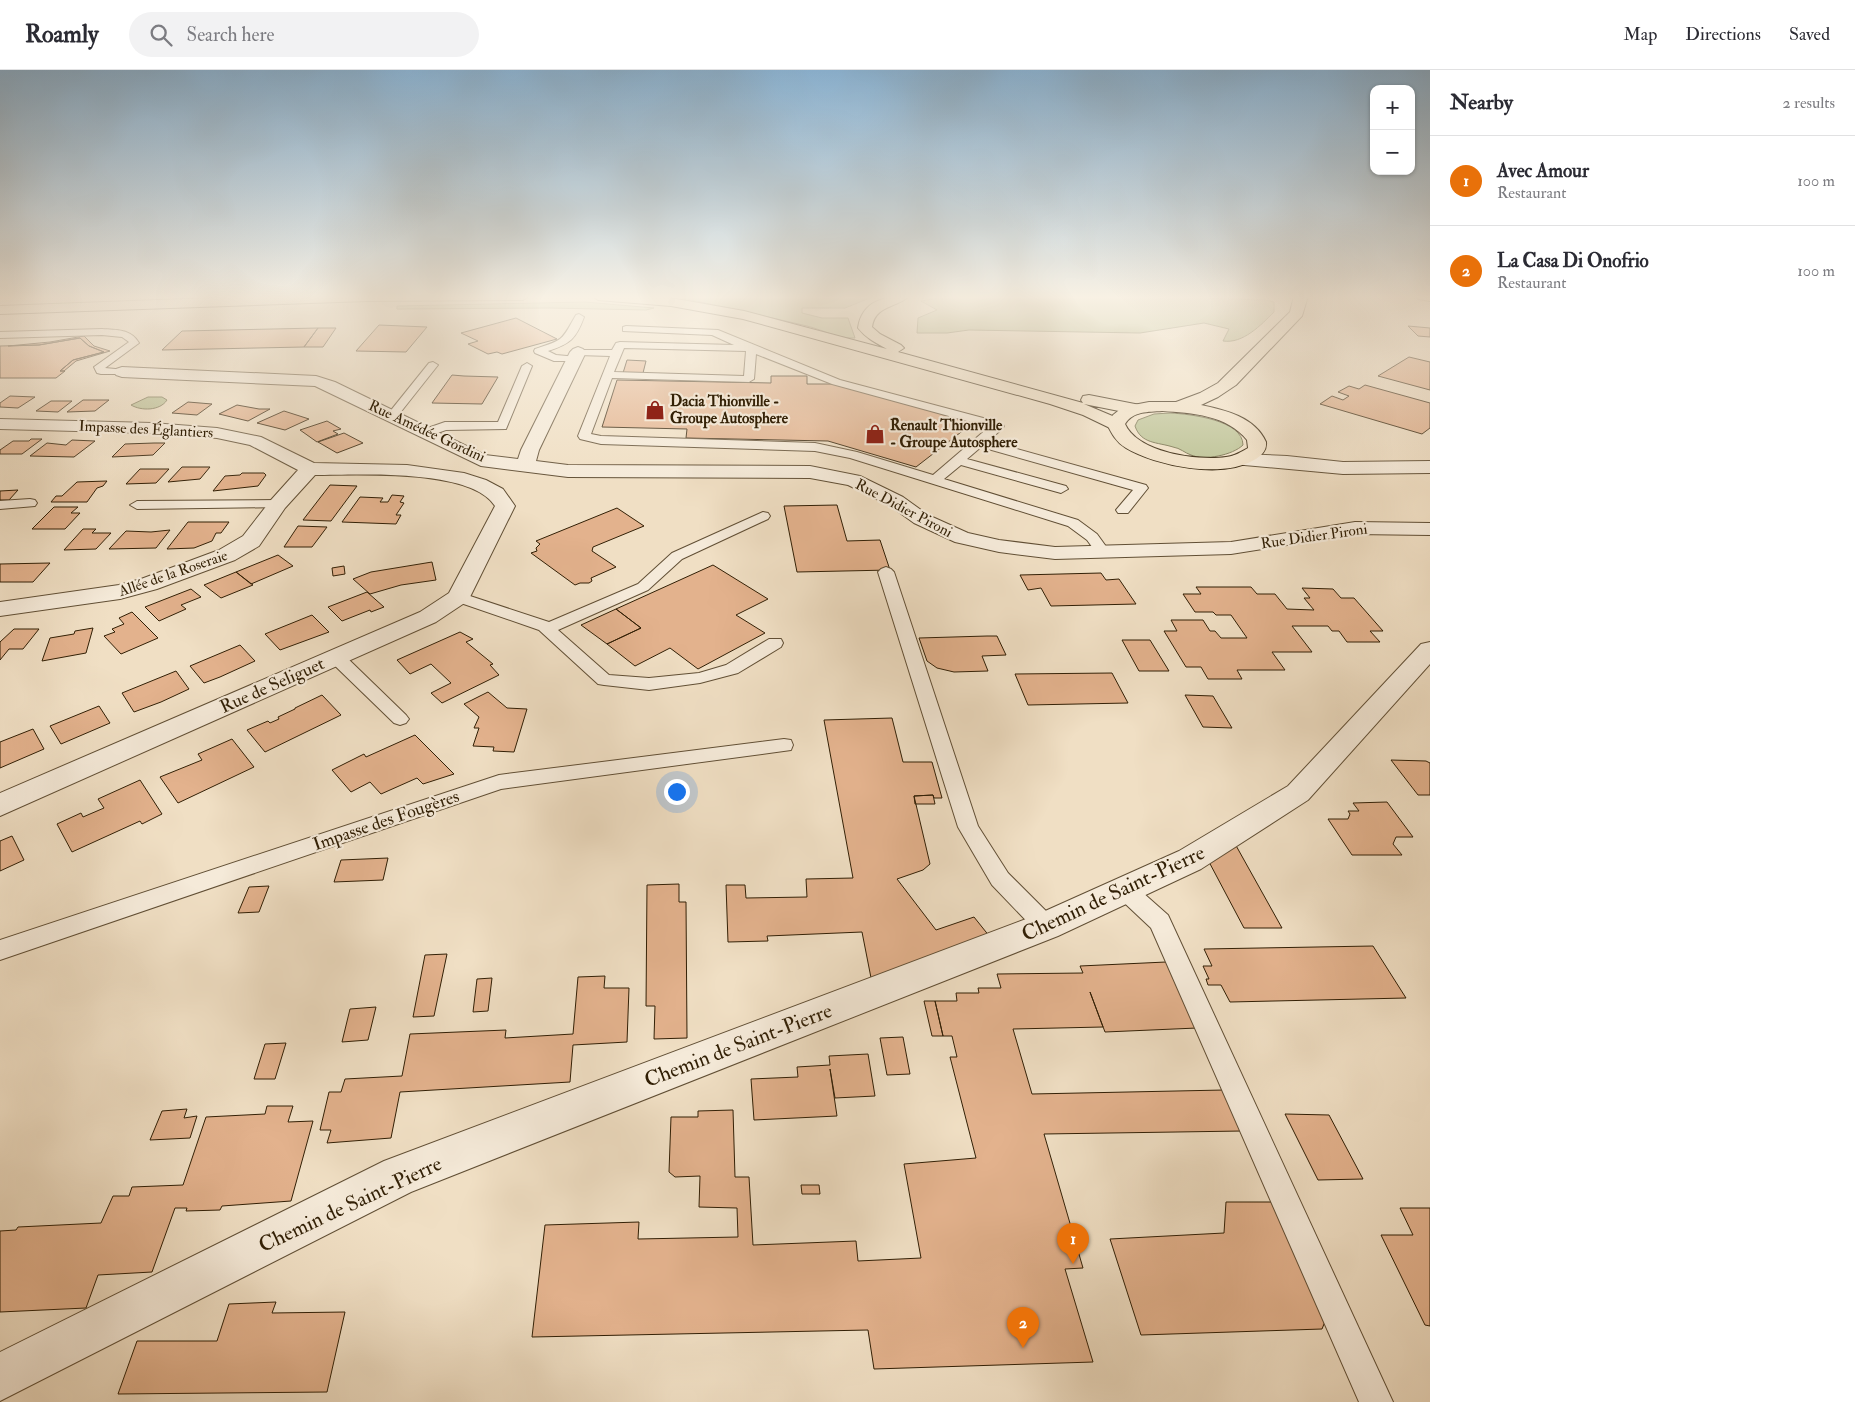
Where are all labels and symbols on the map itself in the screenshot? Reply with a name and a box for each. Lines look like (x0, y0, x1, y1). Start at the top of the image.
place label: Dacia Thionville - Groupe Autosphere (670, 392, 789, 429)
street label: Rue Amédée Gordini (365, 396, 488, 467)
shop icon: Dacia Thionville - Groupe Autosphere (644, 399, 666, 421)
street label: Impasse des Églantiers (78, 414, 214, 444)
place label: Renault Thionville - Groupe Autosphere (890, 416, 1018, 453)
shop icon: Renault Thionville - Groupe Autosphere (864, 423, 886, 445)
street label: Rue Didier Pironi (852, 475, 956, 542)
street label: Rue Didier Pironi (1260, 520, 1369, 553)
street label: Allée de la Roseraie (115, 546, 230, 601)
street label: Rue de Seliguet (216, 652, 328, 719)
your location (664, 779, 690, 805)
street label: Impasse des Fougères (310, 785, 462, 856)
street label: Chemin de Saint-Pierre (1017, 839, 1209, 948)
street label: Chemin de Saint-Pierre (640, 997, 836, 1094)
street label: Chemin de Saint-Pierre (254, 1150, 446, 1259)
pin: 1 (1057, 1223, 1089, 1264)
pin: 2 (1007, 1307, 1039, 1348)

